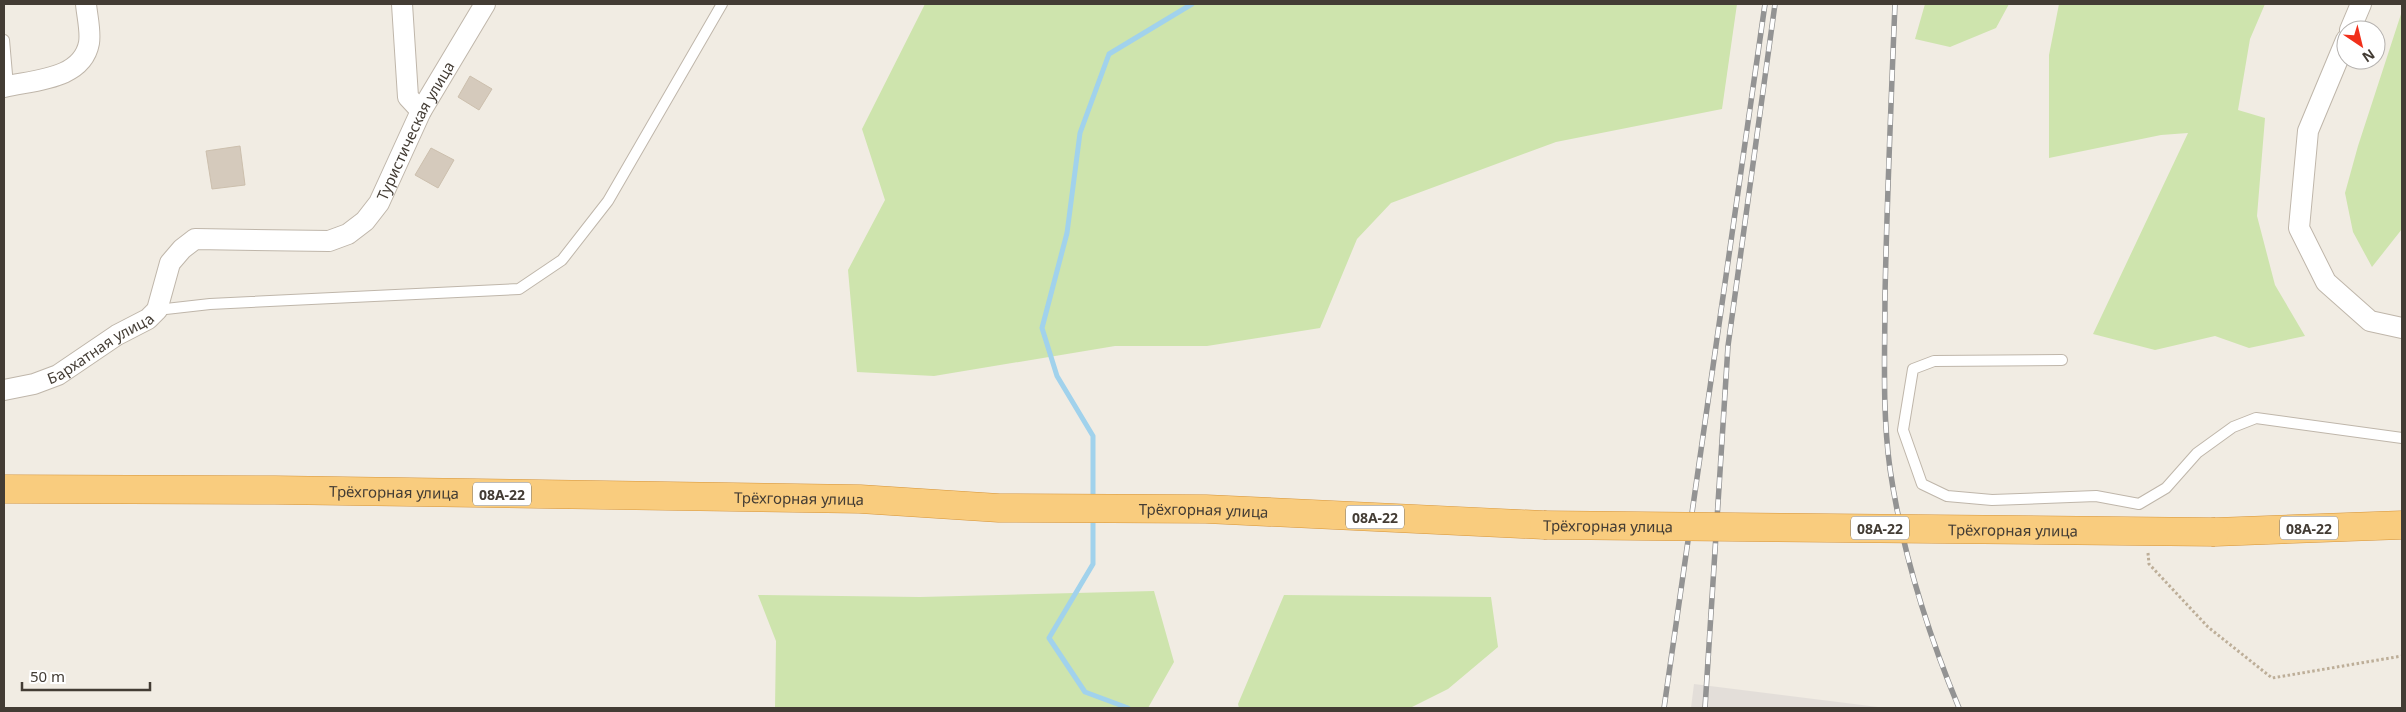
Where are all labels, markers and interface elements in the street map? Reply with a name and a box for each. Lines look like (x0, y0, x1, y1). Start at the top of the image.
north arrow (2336, 20, 2386, 70)
text: N (2359, 45, 2379, 67)
street label: Туристическая улица (372, 57, 459, 203)
street label: Бархатная улица (44, 309, 158, 388)
street label: Трёхгорная улица (329, 481, 459, 503)
road number: 08А-22 (473, 482, 531, 506)
street label: Трёхгорная улица (734, 487, 864, 509)
street label: Трёхгорная улица (1139, 499, 1269, 522)
road number: 08А-22 (1346, 506, 1404, 528)
street label: Трёхгорная улица (1543, 515, 1673, 536)
road number: 08А-22 (1851, 516, 1909, 540)
road number: 08А-22 (2280, 516, 2338, 540)
street label: Трёхгорная улица (1948, 519, 2078, 541)
scale bar (22, 660, 150, 692)
text: 50 m (30, 666, 65, 686)

